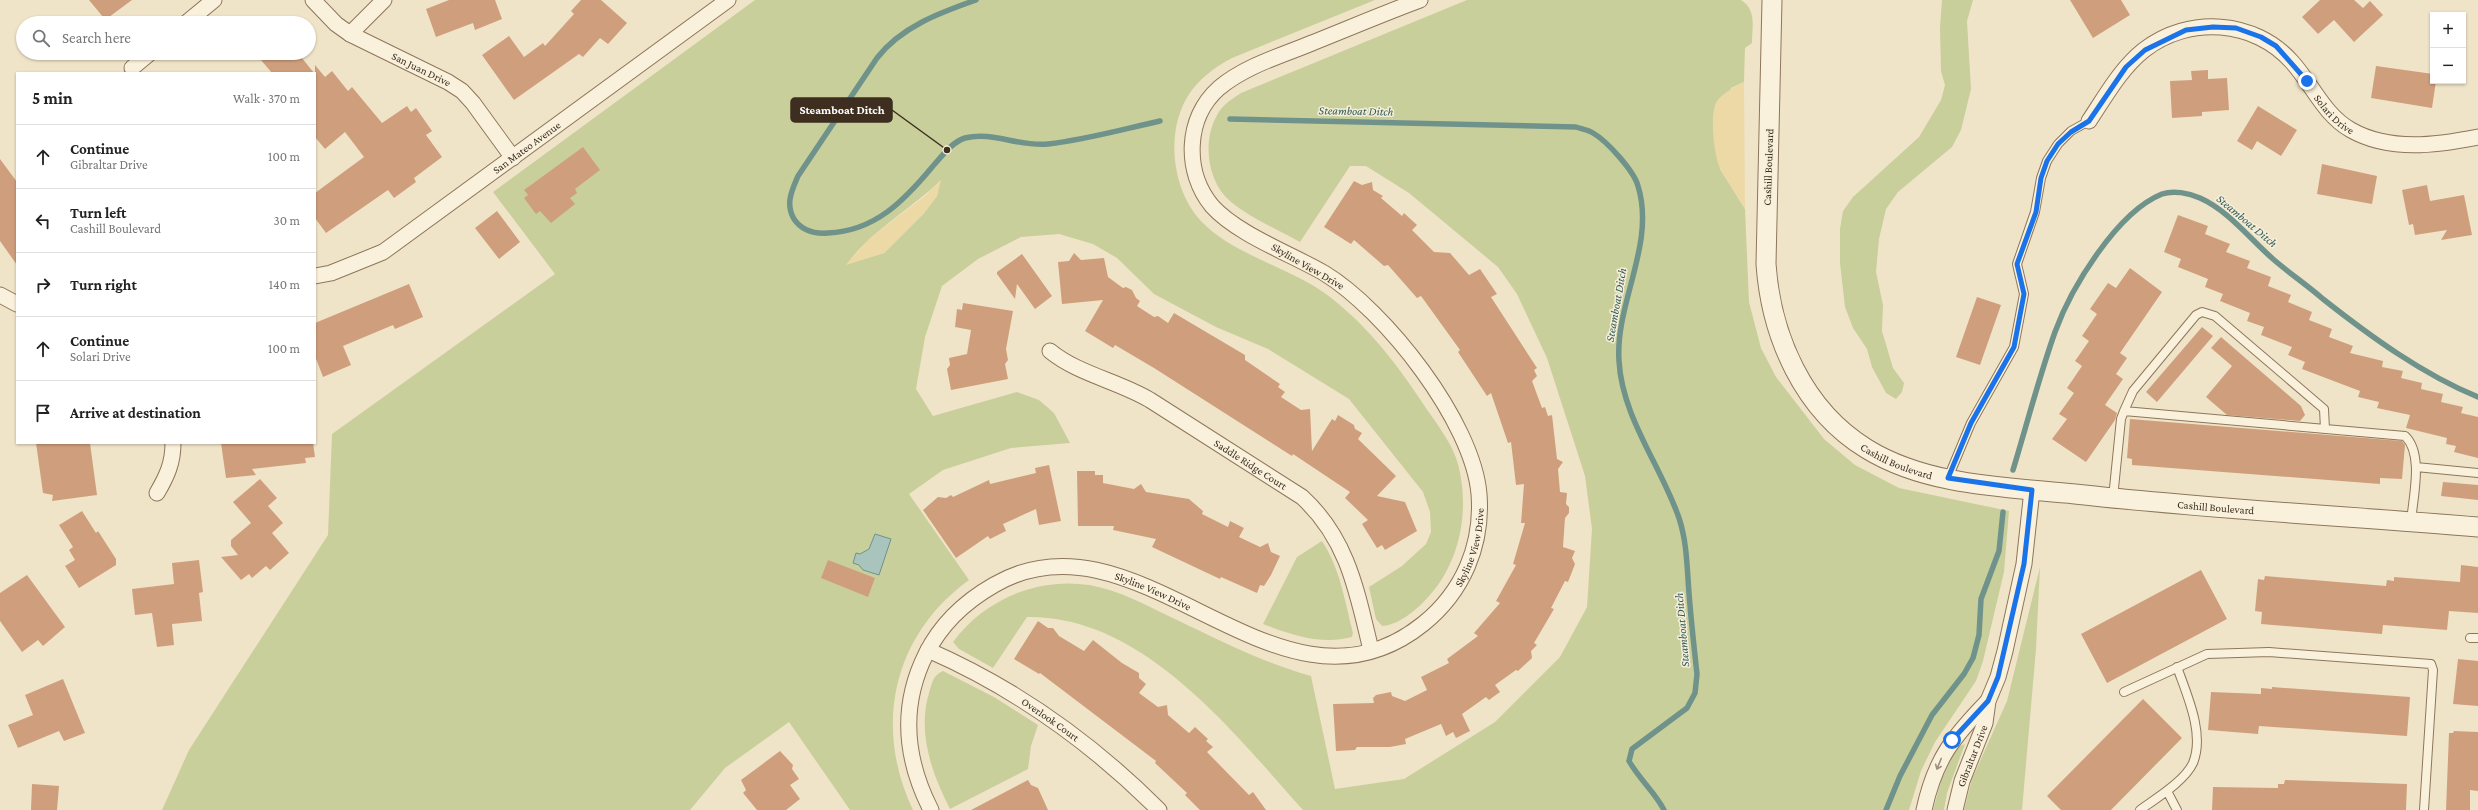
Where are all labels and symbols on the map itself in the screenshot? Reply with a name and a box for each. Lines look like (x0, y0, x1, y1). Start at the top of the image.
street label: San Juan Drive (390, 49, 454, 89)
route end (2298, 72, 2316, 90)
street label: Solari Drive (2312, 92, 2356, 137)
callout: Steamboat Ditch (791, 98, 892, 122)
text: Steamboat Ditch (799, 103, 885, 117)
water label: Steamboat Ditch (1319, 103, 1394, 119)
street label: San Mateo Avenue (490, 118, 563, 176)
street label: Cashill Boulevard (1761, 128, 1775, 206)
water label: Steamboat Ditch (2214, 192, 2280, 251)
street label: Skyline View Drive (1269, 240, 1347, 293)
water label: Steamboat Ditch (1603, 267, 1629, 343)
street label: Saddle Ridge Court (1212, 437, 1289, 492)
street label: Cashill Boulevard (1858, 441, 1934, 481)
street label: Cashill Boulevard (2177, 498, 2255, 516)
street label: Skyline View Drive (1452, 508, 1486, 589)
street label: Skyline View Drive (1113, 570, 1193, 613)
water label: Steamboat Ditch (1672, 592, 1692, 668)
street label: Overlook Court (1019, 695, 1082, 744)
street label: Gibraltar Drive (1955, 723, 1990, 788)
route start (1943, 731, 1961, 749)
one-way arrow (1934, 758, 1942, 770)

